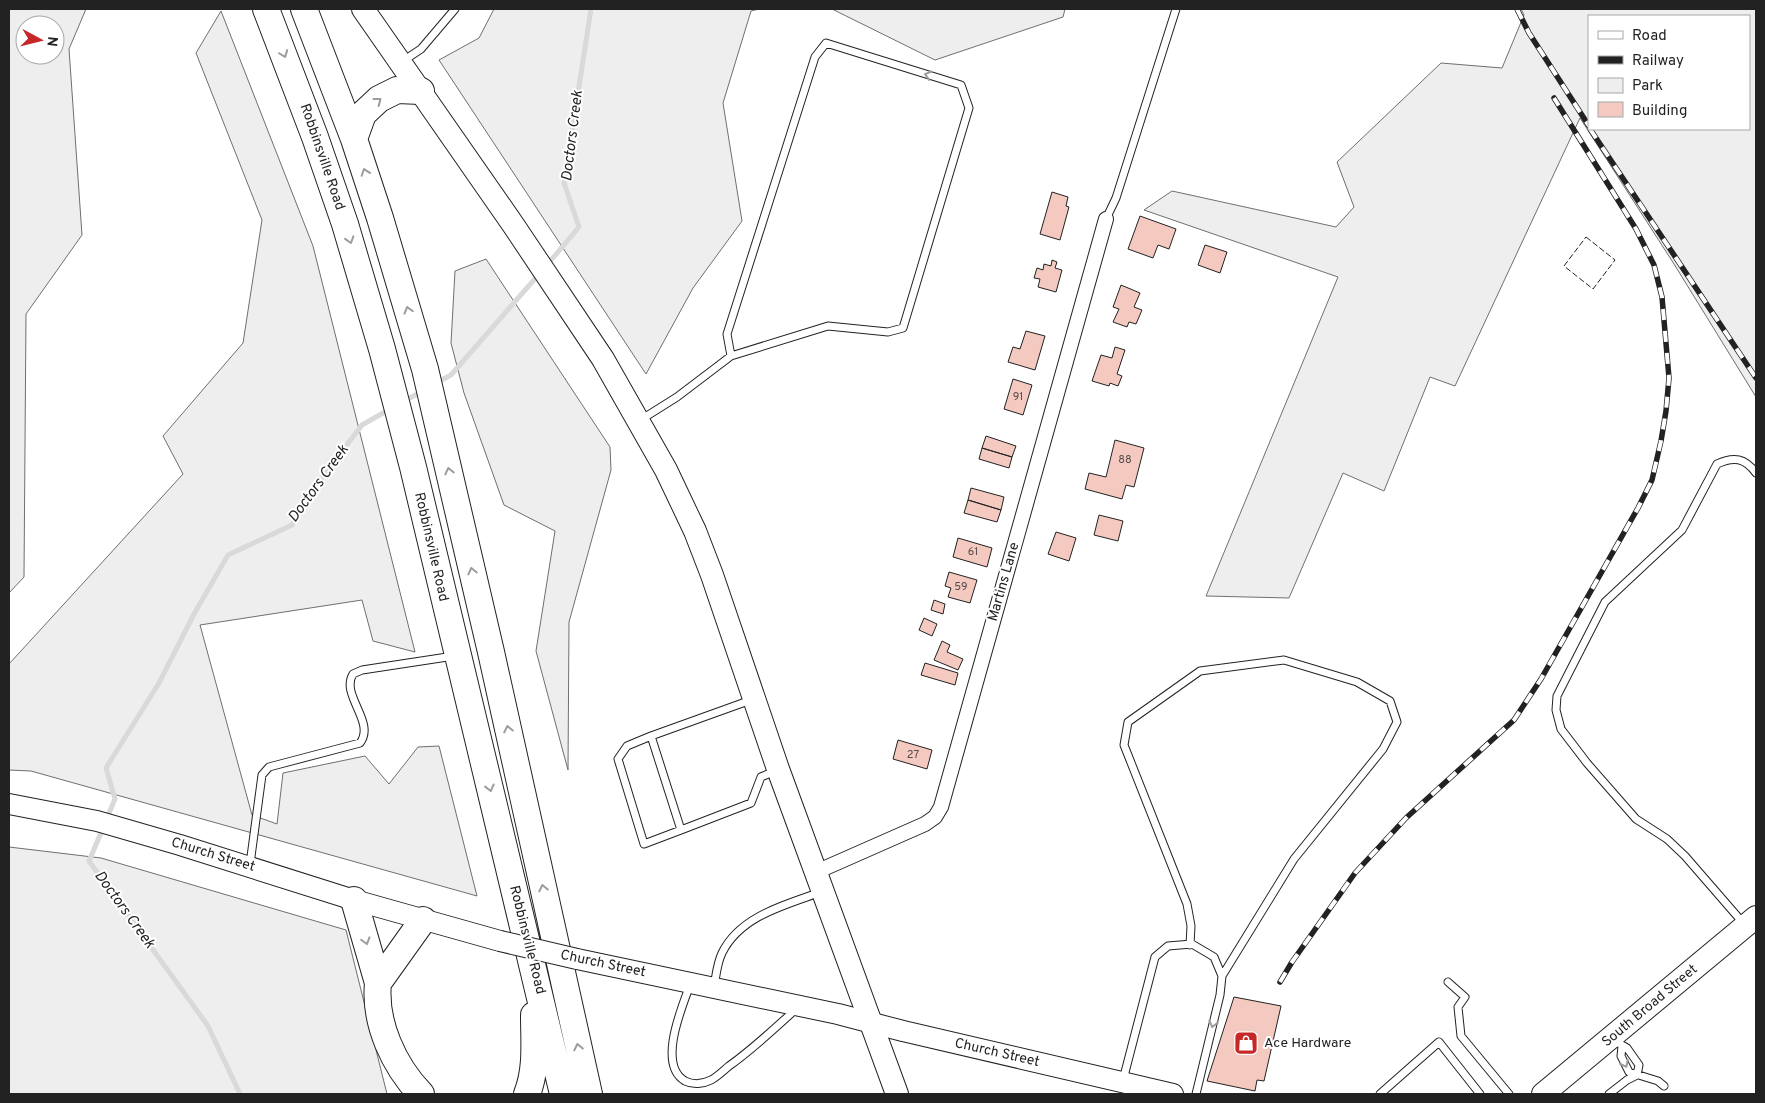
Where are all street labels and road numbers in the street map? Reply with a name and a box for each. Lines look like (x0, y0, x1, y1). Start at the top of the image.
street label: Robbinsville Road (296, 101, 348, 213)
street label: Robbinsville Road (410, 491, 452, 603)
street label: Martins Lane (985, 541, 1023, 623)
street label: Church Street (169, 834, 257, 876)
street label: Robbinsville Road (505, 884, 549, 996)
street label: Church Street (559, 947, 647, 981)
street label: South Broad Street (1599, 961, 1701, 1051)
street label: Church Street (953, 1035, 1041, 1071)

